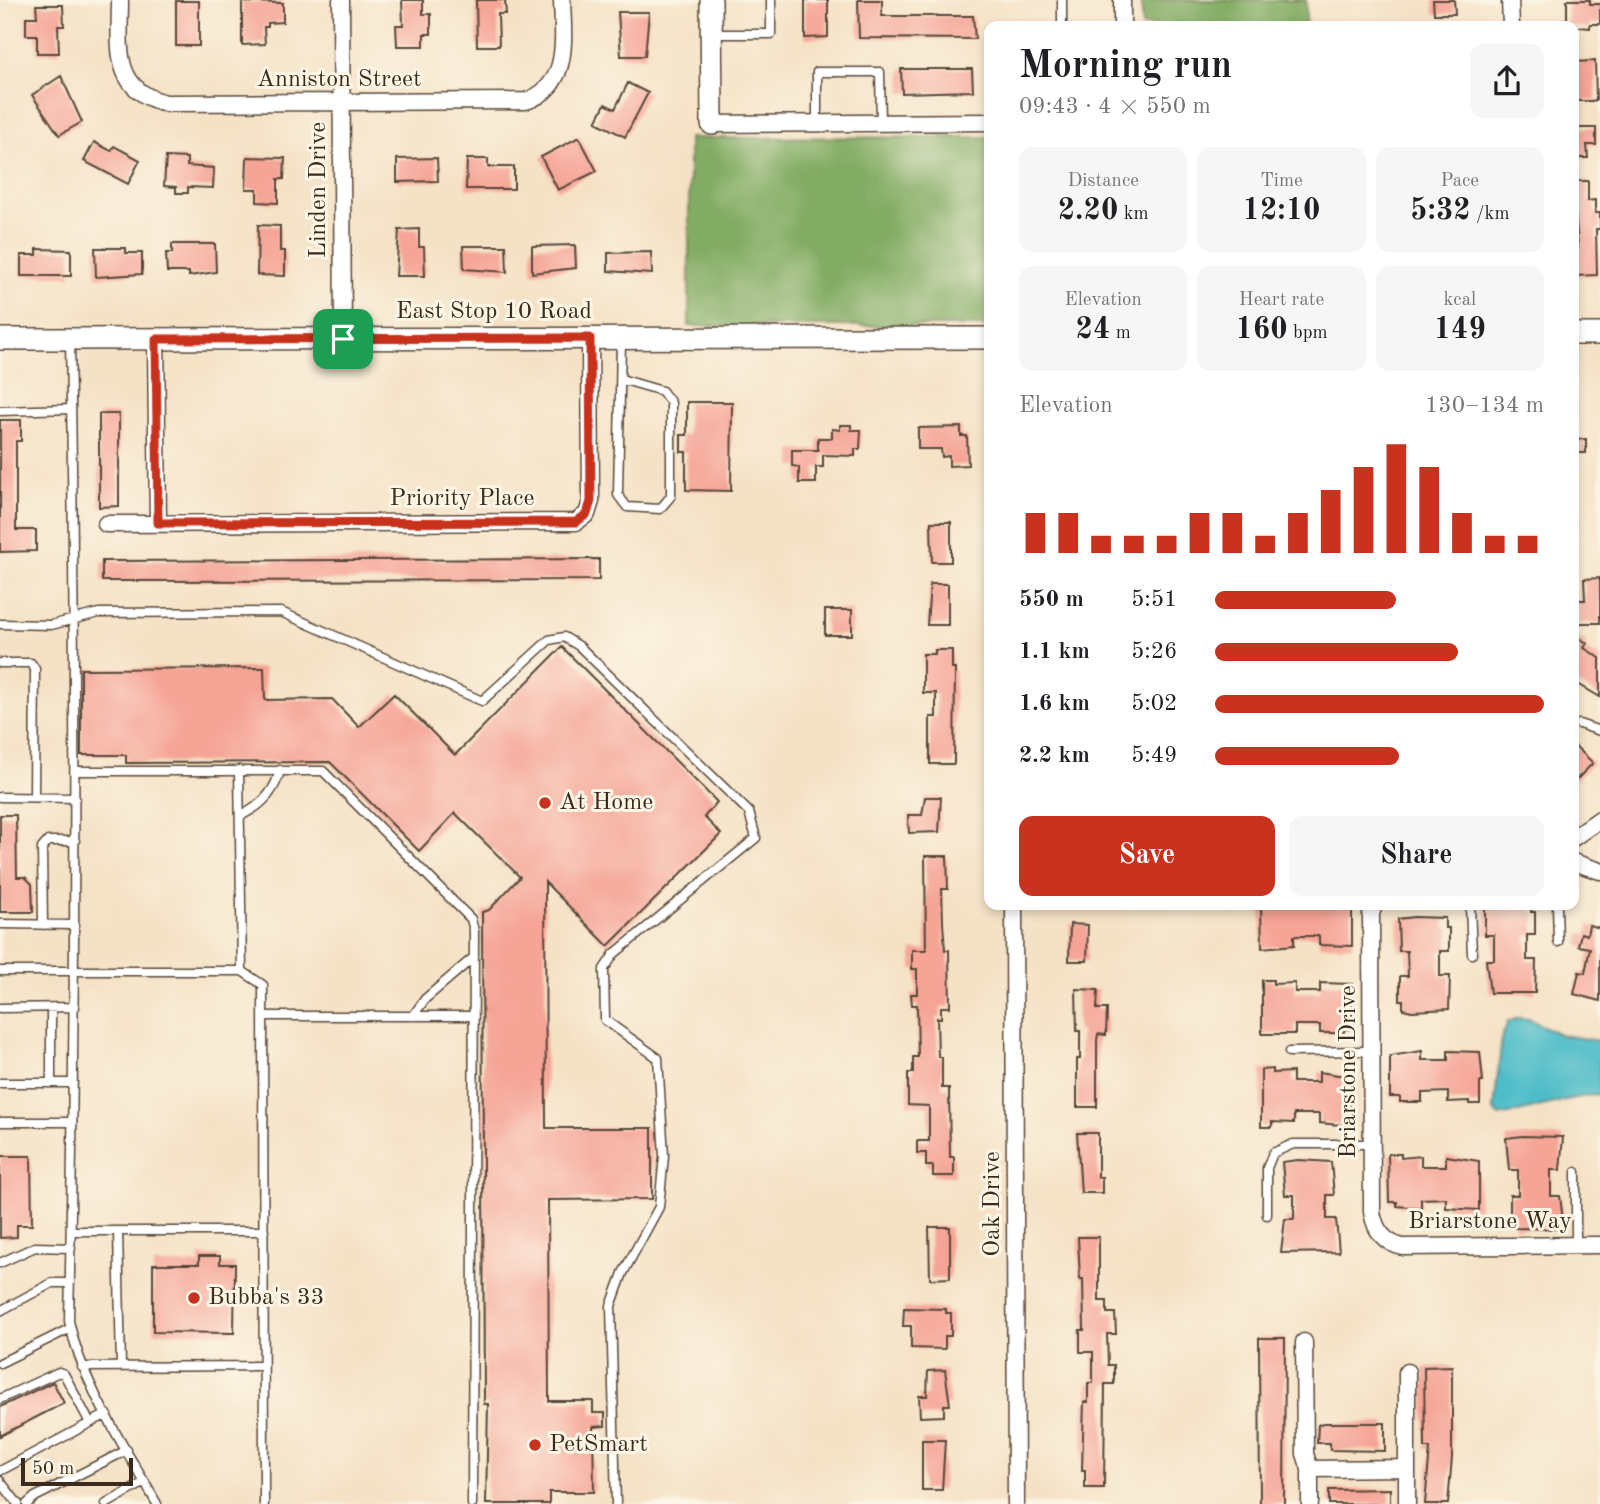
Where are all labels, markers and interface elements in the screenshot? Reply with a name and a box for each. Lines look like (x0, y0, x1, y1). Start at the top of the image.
button: share (1470, 44, 1544, 118)
text: Morning run (1019, 48, 1232, 86)
street label: Anniston Street (257, 68, 421, 92)
text: 09:43 · 4 × 550 m (1019, 95, 1211, 118)
street label: Linden Drive (307, 122, 331, 258)
text: Distance (1067, 172, 1139, 191)
text: Time (1260, 172, 1303, 191)
text: Pace (1441, 172, 1479, 191)
text: 2.20 (1058, 196, 1118, 226)
text: 12:10 (1242, 196, 1320, 226)
text: 5:32 (1410, 196, 1471, 226)
text: km (1118, 205, 1149, 224)
text: /km (1471, 205, 1510, 224)
text: Elevation (1065, 291, 1142, 310)
text: Heart rate (1239, 291, 1324, 310)
text: kcal (1443, 291, 1476, 310)
street label: East Stop 10 Road (396, 300, 592, 324)
pin (313, 309, 373, 369)
text: 24 (1076, 315, 1110, 345)
text: 160 (1235, 315, 1288, 345)
text: 149 (1434, 315, 1486, 345)
icon: arrive (324, 320, 362, 358)
text: m (1110, 324, 1131, 343)
text: bpm (1288, 324, 1328, 343)
text: Elevation (1019, 394, 1113, 417)
text: 130–134 m (1425, 394, 1544, 417)
street label: Priority Place (390, 487, 534, 511)
text: 550 m (1019, 588, 1084, 611)
text: 5:51 (1131, 588, 1177, 611)
text: 1.1 km (1019, 640, 1090, 663)
text: 5:26 (1131, 640, 1177, 663)
text: 1.6 km (1019, 692, 1090, 715)
text: 5:02 (1131, 692, 1177, 715)
text: 2.2 km (1019, 744, 1090, 767)
text: 5:49 (1131, 744, 1177, 767)
place label: At Home (559, 791, 653, 815)
marker: At Home (537, 795, 553, 811)
button: Save (1019, 816, 1275, 896)
button: Share (1289, 816, 1544, 896)
street label: Briarstone Drive (1337, 985, 1361, 1159)
street label: Oak Drive (981, 1151, 1005, 1257)
street label: Briarstone Way (1408, 1210, 1572, 1234)
place label: Bubba's 33 (208, 1286, 325, 1310)
marker: Bubba's 33 (186, 1290, 202, 1306)
place label: PetSmart (549, 1433, 648, 1457)
marker: PetSmart (527, 1437, 543, 1453)
scale bar (21, 1455, 133, 1487)
text: 50 m (32, 1460, 74, 1479)

